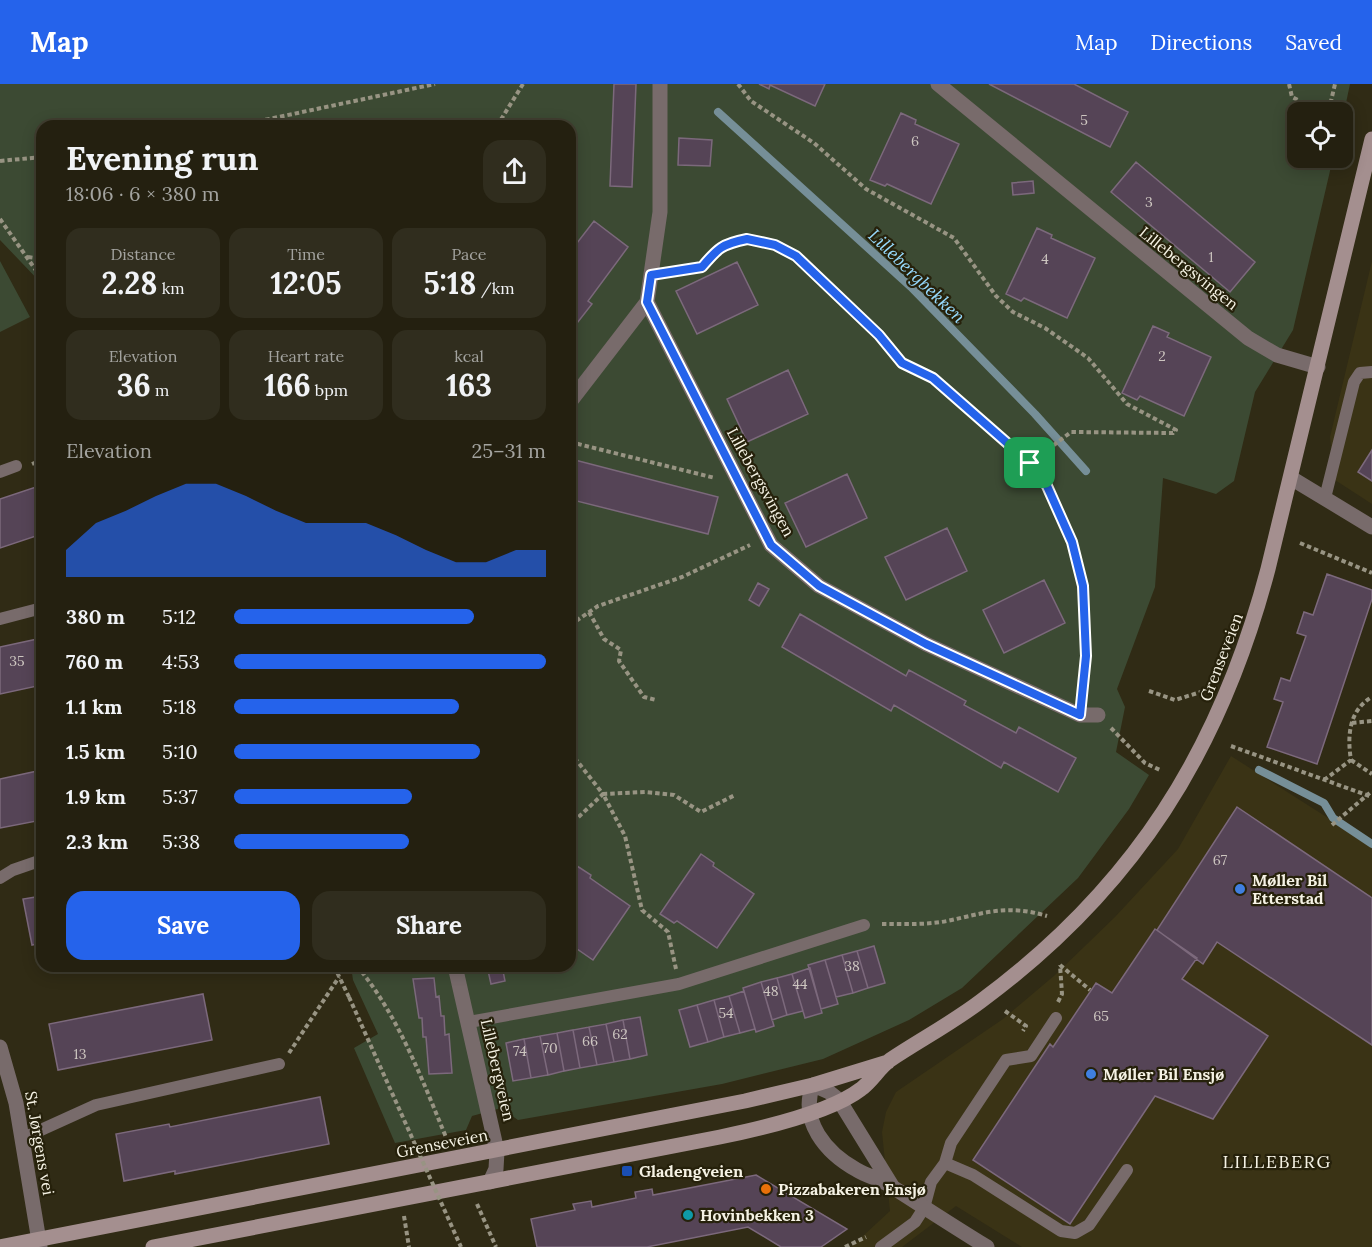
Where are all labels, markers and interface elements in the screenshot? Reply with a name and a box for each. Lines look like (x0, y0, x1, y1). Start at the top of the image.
text: Map (30, 24, 89, 60)
text: Map (1075, 29, 1118, 56)
text: Directions (1151, 29, 1252, 56)
text: Saved (1285, 29, 1342, 56)
map controls (1287, 102, 1353, 168)
button: locate (1287, 102, 1353, 168)
house number: 5 (1080, 111, 1088, 129)
house number: 6 (911, 132, 919, 150)
text: Evening run (66, 137, 258, 179)
button: share (483, 140, 546, 203)
text: 18:06 · 6 × 380 m (66, 181, 220, 206)
house number: 3 (1145, 193, 1153, 211)
street label: Lillebergsvingen (1135, 222, 1243, 314)
water label: Lillebergbekken (864, 224, 970, 328)
text: Distance (110, 244, 176, 264)
text: Time (287, 244, 325, 264)
text: Pace (452, 244, 486, 264)
house number: 1 (1208, 248, 1214, 266)
house number: 4 (1041, 250, 1049, 268)
text: 2.28 (101, 264, 158, 302)
text: 12:05 (271, 264, 341, 302)
text: 5:18 (423, 264, 476, 302)
text: km (158, 278, 185, 298)
text: /km (476, 278, 515, 298)
text: Elevation (109, 346, 177, 366)
text: Heart rate (268, 346, 344, 366)
text: kcal (454, 346, 484, 366)
house number: 2 (1158, 347, 1166, 365)
text: 36 (117, 366, 151, 404)
text: 166 (264, 366, 311, 404)
text: 163 (446, 366, 492, 404)
text: m (151, 380, 169, 400)
text: bpm (311, 380, 348, 400)
street label: Lillebergsvingen (723, 424, 799, 540)
pin (1004, 437, 1055, 488)
text: Elevation (66, 438, 152, 463)
text: 25–31 m (471, 438, 546, 463)
icon: arrive (1013, 446, 1046, 479)
text: 380 m (66, 604, 125, 629)
text: 5:12 (162, 604, 196, 629)
street label: Grenseveien (1195, 610, 1247, 704)
text: 760 m (66, 649, 123, 674)
text: 4:53 (162, 649, 200, 674)
house number: 35 (9, 652, 25, 670)
text: 1.1 km (66, 694, 122, 719)
text: 5:18 (162, 694, 196, 719)
text: 1.5 km (66, 739, 125, 764)
text: 5:10 (162, 739, 198, 764)
text: 1.9 km (66, 784, 126, 809)
text: 5:37 (162, 784, 198, 809)
text: 2.3 km (66, 829, 128, 854)
text: 5:38 (162, 829, 200, 854)
house number: 67 (1213, 851, 1228, 869)
place label: Møller Bil Etterstad (1252, 870, 1327, 908)
marker: Møller Bil Etterstad (1233, 882, 1247, 896)
button: Save (66, 891, 300, 960)
button: Share (312, 891, 546, 960)
house number: 38 (844, 957, 860, 975)
house number: 44 (792, 975, 808, 993)
house number: 48 (763, 982, 779, 1000)
house number: 54 (718, 1004, 734, 1022)
house number: 65 (1093, 1007, 1109, 1025)
street label: Lillebergveien (476, 1017, 520, 1123)
house number: 62 (612, 1025, 628, 1043)
house number: 66 (582, 1032, 598, 1050)
house number: 70 (542, 1039, 558, 1057)
house number: 74 (513, 1042, 527, 1060)
house number: 13 (74, 1045, 87, 1063)
place label: Møller Bil Ensjø (1103, 1064, 1224, 1084)
marker: Møller Bil Ensjø (1084, 1067, 1098, 1081)
street label: St. Jørgens vei (21, 1089, 59, 1197)
street label: Grenseveien (394, 1124, 490, 1162)
district label: LILLEBERG (1222, 1150, 1332, 1173)
place label: Gladengveien (639, 1161, 743, 1181)
marker: Gladengveien (620, 1164, 634, 1178)
place label: Pizzabakeren Ensjø (778, 1179, 926, 1199)
marker: Pizzabakeren Ensjø (759, 1182, 773, 1196)
place label: Hovinbekken 3 (700, 1205, 814, 1225)
marker: Hovinbekken 3 (681, 1208, 695, 1222)

